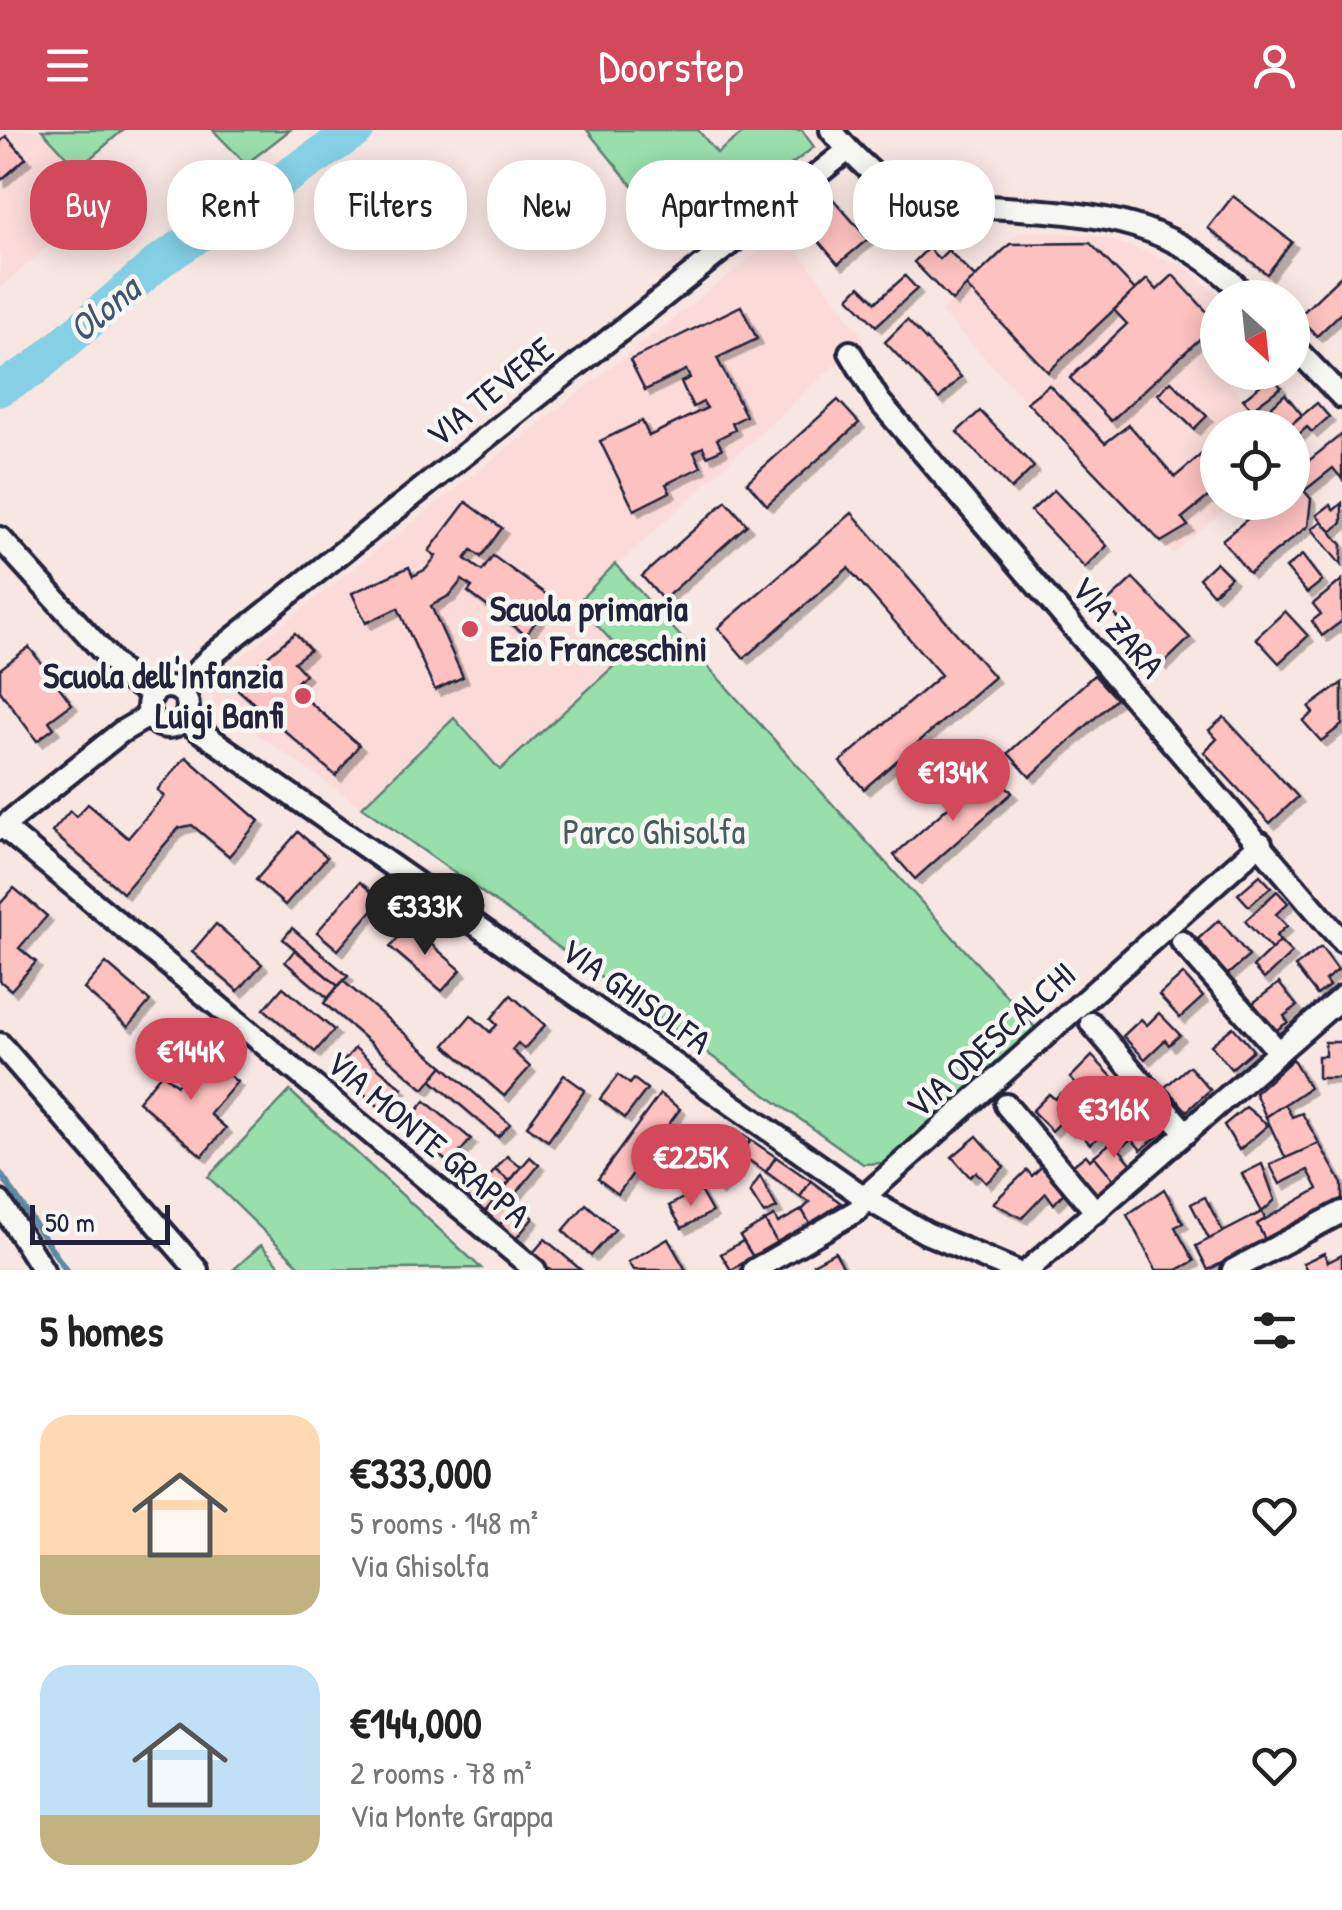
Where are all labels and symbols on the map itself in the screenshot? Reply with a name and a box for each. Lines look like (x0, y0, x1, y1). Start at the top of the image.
water label: Olona (57, 260, 153, 353)
north arrow (1200, 280, 1310, 390)
street label: VIA TEVERE (416, 326, 563, 458)
street label: VIA ZARA (1061, 566, 1176, 688)
place label: Scuola primaria Ezio Franceschini (490, 585, 707, 672)
marker: Scuola primaria Ezio Franceschini (459, 618, 481, 640)
place label: Scuola dell'Infanzia Luigi Banfi (43, 652, 284, 740)
marker: Scuola dell'Infanzia Luigi Banfi (292, 685, 314, 707)
pin: €134K (883, 739, 1023, 824)
park label: Parco Ghisolfa (563, 808, 745, 855)
pin: €333K (355, 873, 495, 958)
street label: VIA GHISOLFA (552, 927, 721, 1065)
street label: VIA ODESCALCHI (896, 951, 1086, 1129)
pin: €144K (121, 1018, 261, 1103)
street label: VIA MONTE GRAPPA (317, 1040, 540, 1238)
pin: €316K (1044, 1076, 1184, 1161)
pin: €225K (621, 1124, 761, 1209)
scale bar (30, 1200, 170, 1244)

